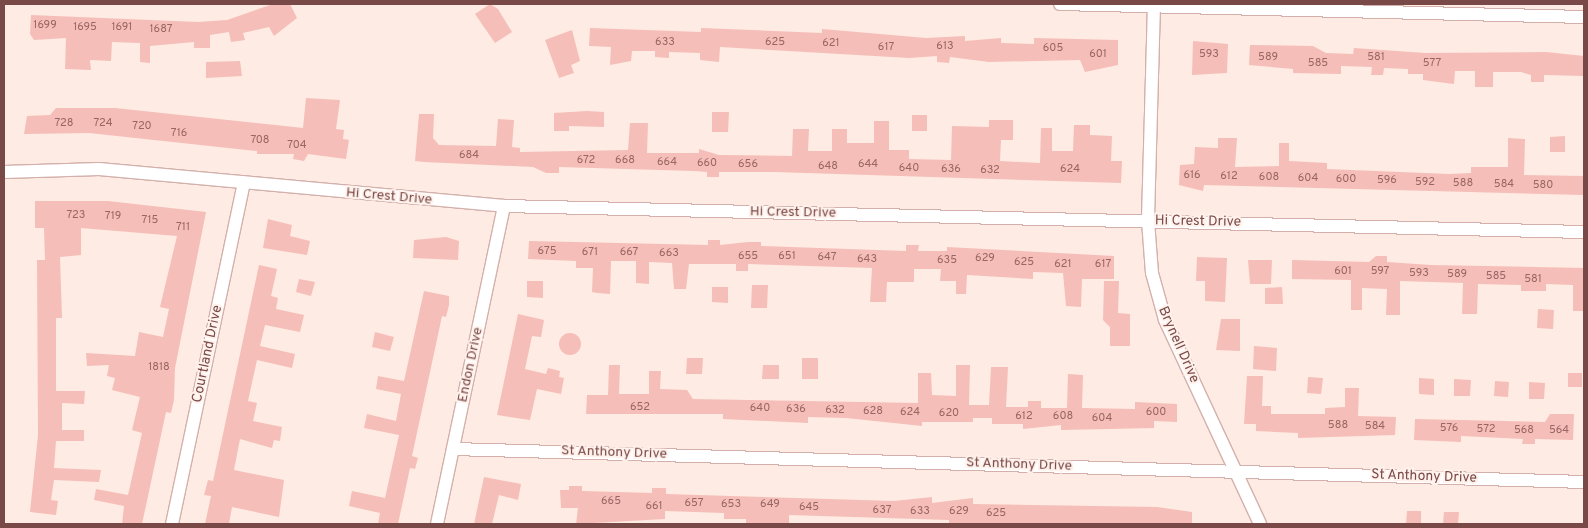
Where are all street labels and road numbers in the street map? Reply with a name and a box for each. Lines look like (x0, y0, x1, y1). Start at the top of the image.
street label: Hi Crest Drive (345, 185, 433, 209)
street label: Hi Crest Drive (750, 204, 836, 222)
street label: Hi Crest Drive (1155, 213, 1241, 231)
street label: Courtland Drive (189, 304, 227, 404)
street label: Brynell Drive (1154, 304, 1202, 386)
street label: Endon Drive (455, 326, 487, 404)
street label: St Anthony Drive (560, 443, 668, 463)
street label: St Anthony Drive (965, 455, 1073, 475)
street label: St Anthony Drive (1370, 467, 1478, 487)

